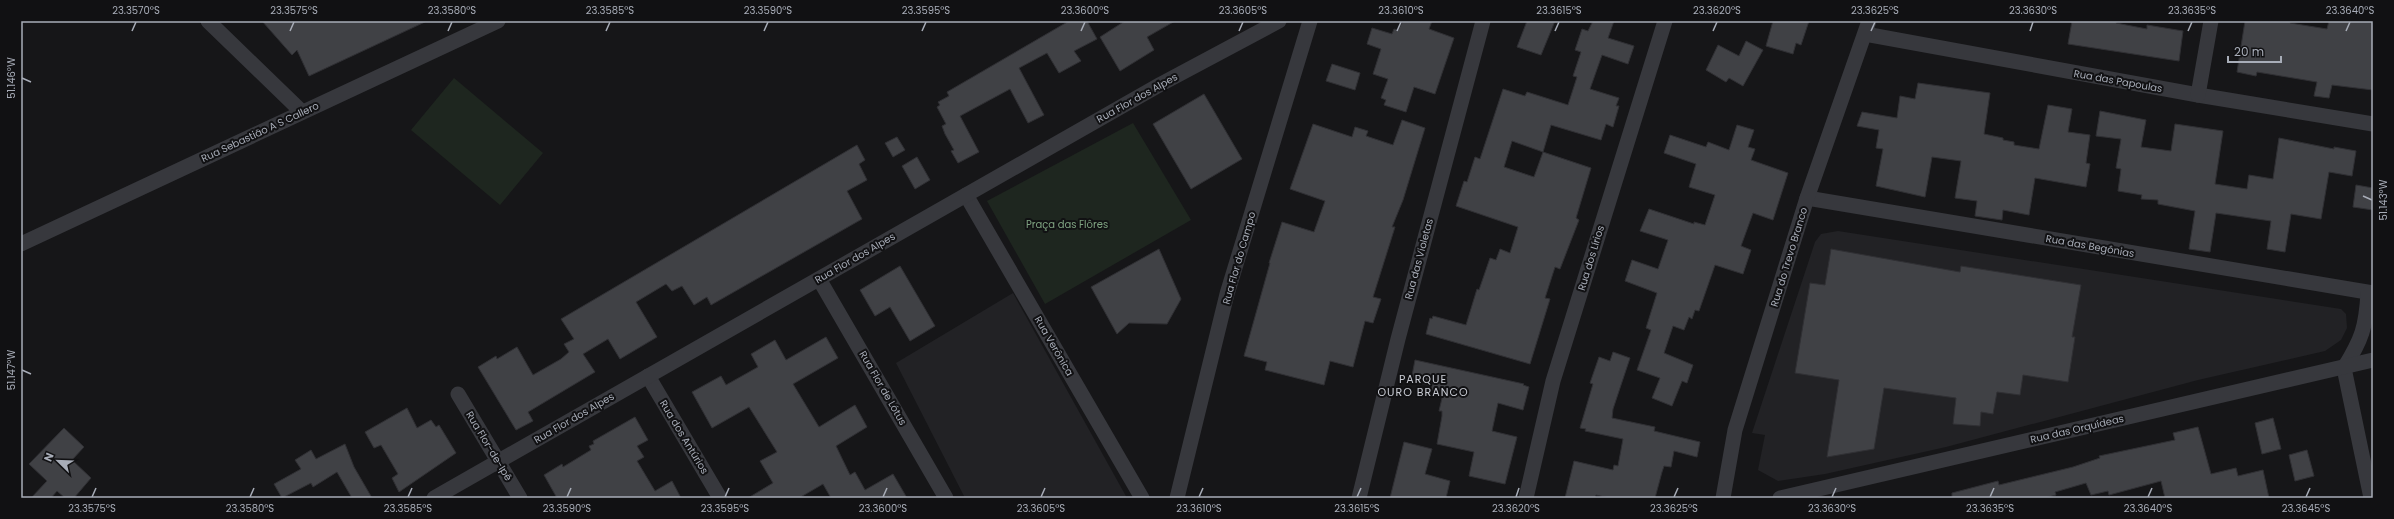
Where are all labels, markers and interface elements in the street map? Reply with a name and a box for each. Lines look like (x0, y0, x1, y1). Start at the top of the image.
text: 23.3570°S (112, 3, 160, 18)
text: 23.3575°S (270, 3, 318, 18)
text: 23.3580°S (428, 3, 476, 18)
text: 23.3585°S (586, 3, 634, 18)
text: 23.3590°S (744, 3, 792, 18)
text: 23.3595°S (902, 3, 950, 18)
text: 23.3600°S (1061, 3, 1109, 18)
text: 23.3605°S (1219, 3, 1267, 18)
text: 23.3610°S (1378, 3, 1424, 18)
text: 23.3615°S (1536, 3, 1582, 18)
text: 23.3620°S (1693, 3, 1741, 18)
text: 23.3625°S (1851, 3, 1899, 18)
text: 23.3630°S (2009, 3, 2057, 18)
text: 23.3635°S (2168, 3, 2216, 18)
text: 23.3640°S (2326, 3, 2374, 18)
scale bar (2228, 38, 2281, 64)
text: 20 m (2234, 43, 2264, 60)
text: 51.146°W (4, 57, 19, 99)
street label: Rua das Papoulas (2072, 66, 2164, 96)
street label: Rua Flor dos Alpes (1094, 69, 1180, 127)
street label: Rua Sebastião A S Callero (199, 98, 321, 166)
text: 51.143°W (2376, 179, 2391, 220)
street label: Rua do Trevo Branco (1767, 205, 1811, 309)
street label: Rua Flor do Campo (1219, 210, 1259, 306)
park label: Praça das Flôres (1026, 217, 1108, 232)
street label: Rua das Violetas (1401, 217, 1437, 301)
street label: Rua dos Lírios (1574, 224, 1608, 292)
street label: Rua Flor dos Alpes (812, 229, 898, 287)
street label: Rua das Begônias (2045, 231, 2135, 261)
street label: Rua Verônica (1031, 313, 1077, 379)
street label: Rua Flor de Lótus (856, 348, 910, 428)
text: 51.147°W (4, 350, 19, 390)
district label: PARQUE OURO BRANCO (1377, 371, 1469, 400)
street label: Rua Flor dos Alpes (531, 389, 617, 447)
street label: Rua dos Antúrios (656, 397, 712, 477)
street label: Rua Flor-de-Ipê (462, 408, 516, 484)
street label: Rua das Orquídeas (2029, 411, 2125, 447)
north arrow (38, 441, 78, 481)
text: N (40, 450, 58, 464)
text: 23.3575°S (68, 501, 116, 516)
text: 23.3580°S (226, 501, 274, 516)
text: 23.3585°S (384, 501, 432, 516)
text: 23.3590°S (543, 501, 591, 516)
text: 23.3595°S (701, 501, 749, 516)
text: 23.3600°S (859, 501, 907, 516)
text: 23.3605°S (1017, 501, 1065, 516)
text: 23.3610°S (1176, 501, 1222, 516)
text: 23.3615°S (1334, 501, 1380, 516)
text: 23.3620°S (1492, 501, 1540, 516)
text: 23.3625°S (1650, 501, 1698, 516)
text: 23.3630°S (1808, 501, 1856, 516)
text: 23.3635°S (1966, 501, 2014, 516)
text: 23.3640°S (2124, 501, 2172, 516)
text: 23.3645°S (2282, 501, 2330, 516)

